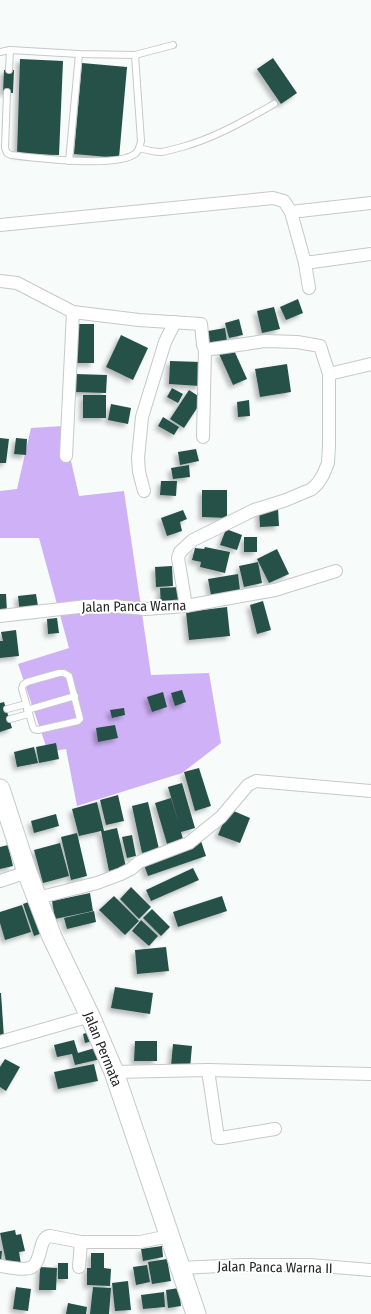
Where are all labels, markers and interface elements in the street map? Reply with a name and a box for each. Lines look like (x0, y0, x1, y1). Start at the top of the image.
street label: Jalan Panca Warna (82, 597, 187, 616)
street label: Jalan Permata (80, 1009, 125, 1089)
street label: Jalan Panca Warna II (217, 1258, 333, 1277)

